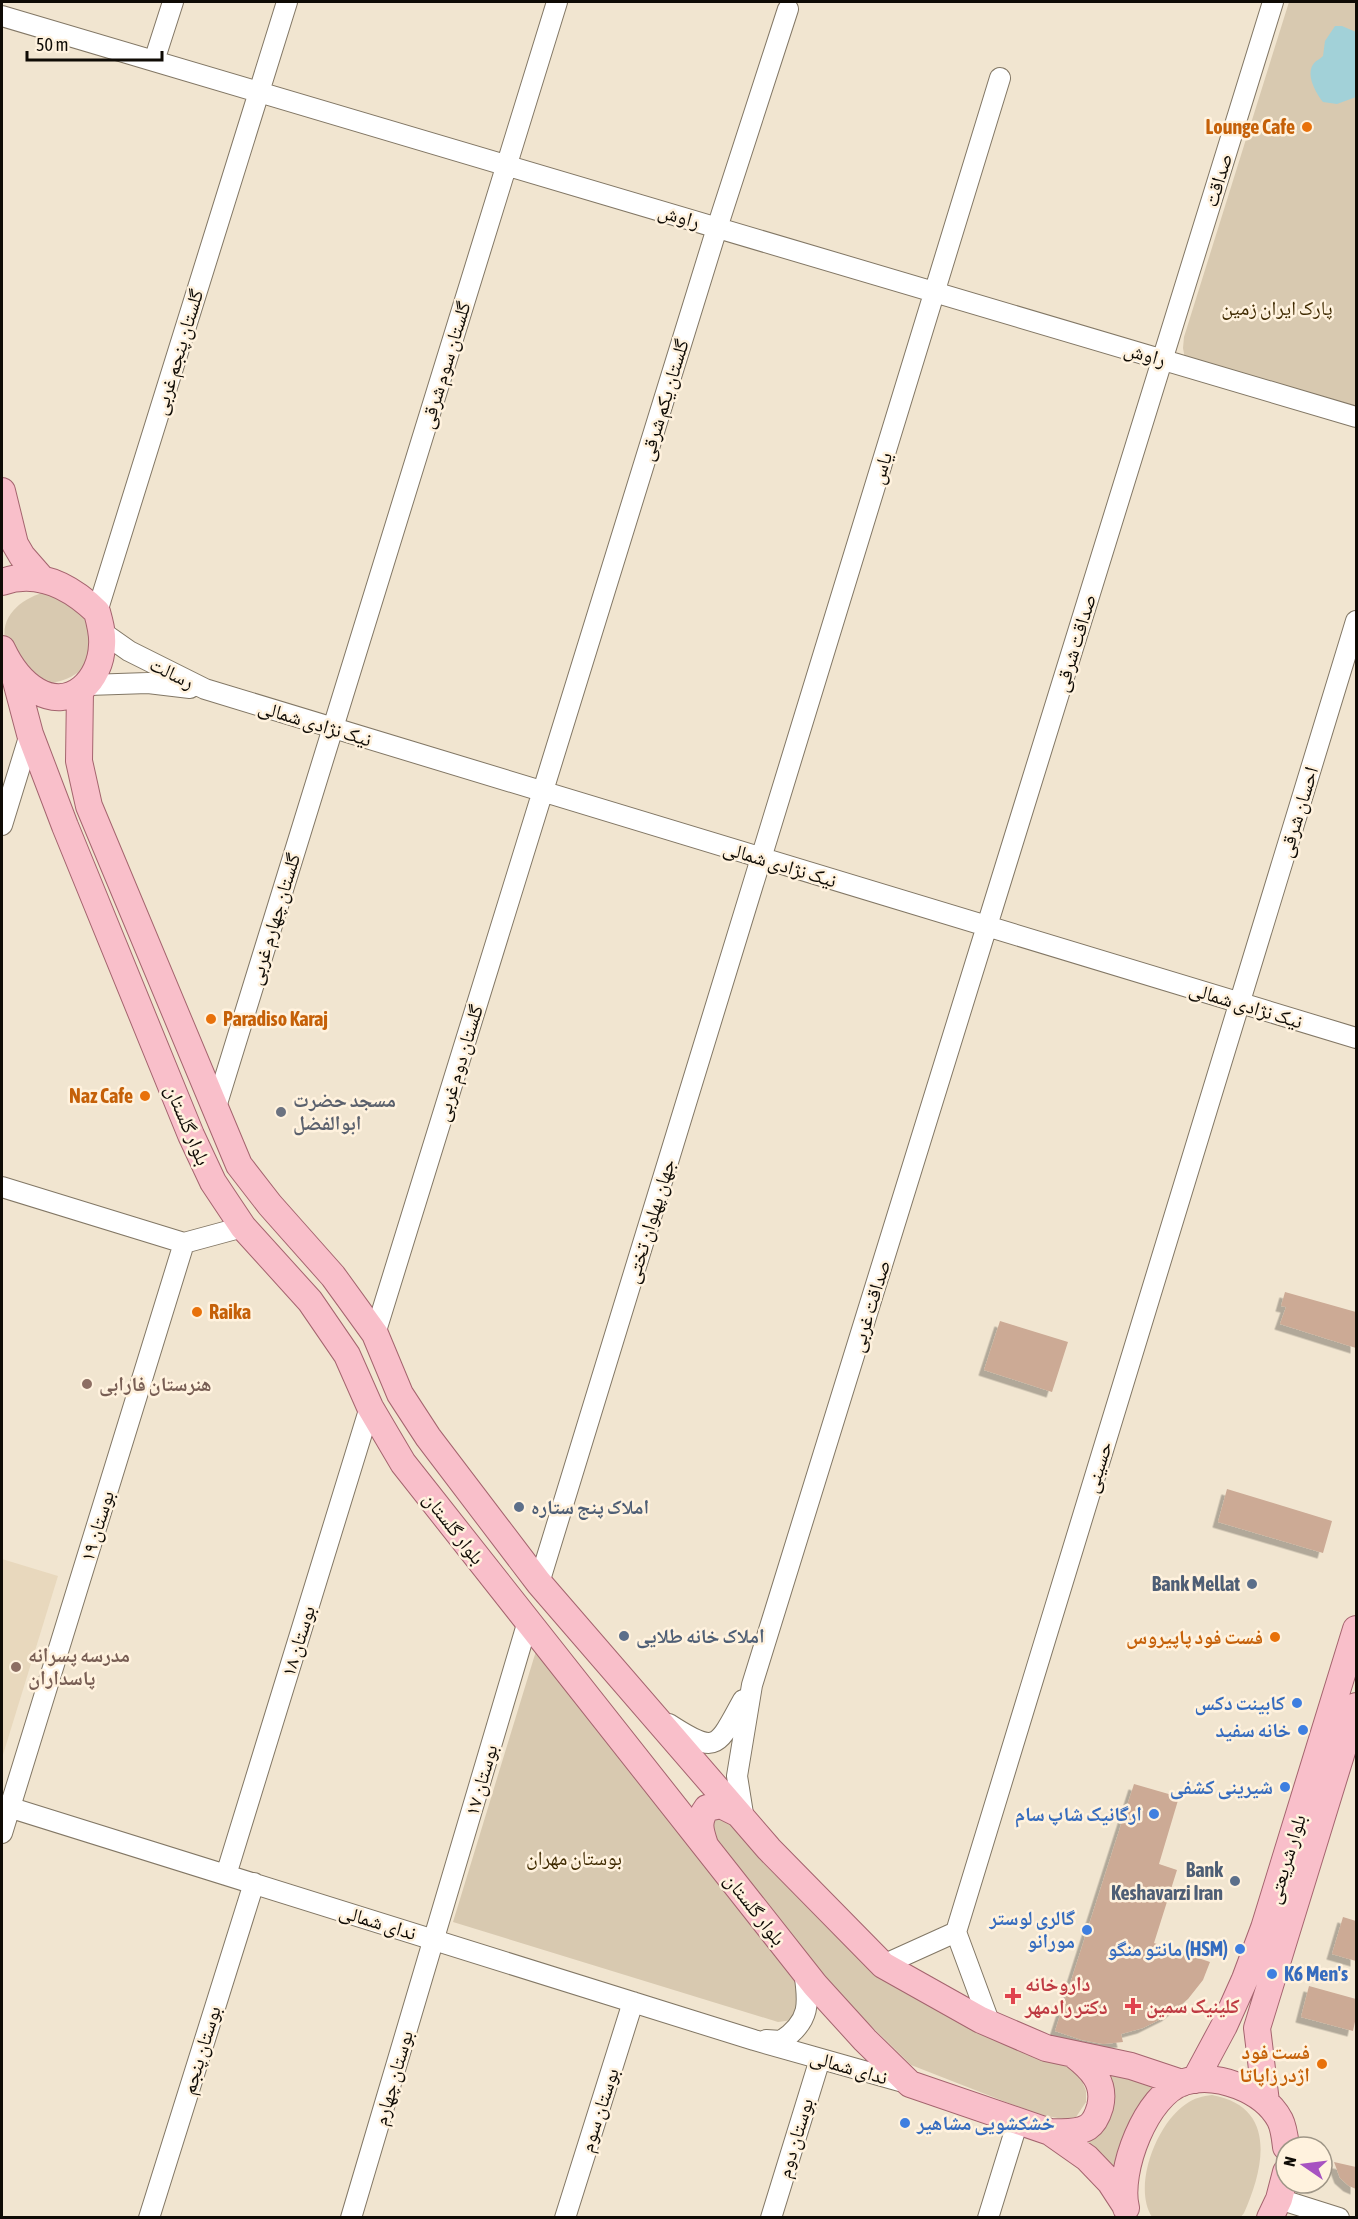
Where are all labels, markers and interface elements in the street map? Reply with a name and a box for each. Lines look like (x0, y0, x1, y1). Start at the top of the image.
scale bar (27, 24, 162, 62)
text: 50 m (36, 34, 68, 55)
place label: Lounge Cafe (1206, 115, 1295, 138)
marker: Lounge Cafe (1300, 120, 1314, 134)
street label: صداقت (1199, 150, 1237, 209)
street label: راوش (655, 199, 703, 233)
street label: گلستان پنجم غربی (148, 286, 210, 418)
park label: پارک ایران زمین (1221, 296, 1333, 320)
street label: گلستان سوم شرقی (414, 298, 478, 432)
street label: گلستان یکم شرقی (634, 336, 696, 464)
street label: راوش (1121, 337, 1169, 371)
street label: یاس (865, 449, 897, 487)
street label: صداقت شرقی (1049, 591, 1101, 695)
street label: رسالت (146, 652, 198, 693)
street label: نیک نژادی شمالی (255, 694, 375, 752)
street label: احسان شرقی (1273, 764, 1323, 860)
street label: نیک نژادی شمالی (720, 835, 840, 893)
street label: گلستان چهارم غربی (243, 850, 307, 988)
street label: نیک نژادی شمالی (1186, 976, 1306, 1034)
street label: گلستان دوم غربی (430, 1002, 490, 1125)
place label: Paradiso Karaj (223, 1007, 328, 1030)
marker: Paradiso Karaj (204, 1012, 218, 1026)
street label: بلوار گلستان (160, 1081, 216, 1169)
place label: Naz Cafe (69, 1084, 133, 1107)
place label: مسجد حضرت ابوالفضل (293, 1088, 396, 1136)
marker: Naz Cafe (138, 1089, 152, 1103)
marker: مسجد حضرت ابوالفضل (274, 1105, 288, 1119)
street label: جهان پهلوان تختی (620, 1156, 681, 1286)
street label: صداقت غربی (845, 1257, 895, 1355)
place label: Raika (209, 1300, 251, 1323)
marker: Raika (190, 1305, 204, 1319)
place label: هنرستان فارابی (99, 1372, 212, 1397)
marker: هنرستان فارابی (80, 1377, 94, 1391)
street label: حسینی (1079, 1438, 1117, 1496)
street label: بلوار گلستان (418, 1487, 490, 1569)
street label: بوستان ۱۹ (75, 1488, 119, 1564)
place label: املاک پنج ستاره (531, 1495, 649, 1520)
marker: املاک پنج ستاره (512, 1500, 526, 1514)
place label: Bank Mellat (1152, 1572, 1240, 1595)
marker: Bank Mellat (1245, 1577, 1259, 1591)
street label: بوستان ۱۸ (276, 1603, 320, 1679)
place label: املاک خانه طلایی (636, 1624, 765, 1649)
place label: فست فود پاپیروس (1126, 1625, 1263, 1649)
marker: املاک خانه طلایی (617, 1629, 631, 1643)
marker: فست فود پاپیروس (1268, 1630, 1282, 1644)
place label: مدرسه پسرانه پاسداران (28, 1643, 130, 1690)
marker: مدرسه پسرانه پاسداران (9, 1660, 23, 1674)
place label: کابینت دکس (1194, 1691, 1285, 1716)
marker: کابینت دکس (1290, 1696, 1304, 1710)
place label: خانه سفید (1216, 1718, 1291, 1742)
marker: خانه سفید (1296, 1723, 1310, 1737)
street label: بوستان ۱۷ (459, 1742, 503, 1818)
place label: شیرینی کشفی (1170, 1775, 1273, 1800)
marker: شیرینی کشفی (1278, 1780, 1292, 1794)
place label: ارگانیک شاپ سام (1015, 1802, 1142, 1828)
marker: ارگانیک شاپ سام (1147, 1807, 1161, 1821)
street label: بلوار شریعتی (1261, 1811, 1311, 1907)
park label: بوستان مهران (526, 1846, 622, 1870)
place label: Bank Keshavarzi Iran (1111, 1858, 1223, 1904)
street label: بلوار گلستان (719, 1868, 791, 1950)
marker: Bank Keshavarzi Iran (1228, 1874, 1242, 1888)
street label: ندای شمالی (337, 1899, 419, 1945)
place label: گالری لوستر مورانو (988, 1906, 1075, 1953)
marker: گالری لوستر مورانو (1080, 1923, 1094, 1937)
place label: مانتو منگو (HSM) (1107, 1937, 1228, 1961)
marker: مانتو منگو (HSM) (1233, 1942, 1247, 1956)
place label: K6 Men's (1284, 1962, 1348, 1985)
marker: K6 Men's (1265, 1967, 1279, 1981)
place label: داروخانه دکتر رادمهر (1024, 1972, 1108, 2019)
marker: داروخانه دکتر رادمهر (1006, 1989, 1020, 2003)
place label: کلینیک سمین (1146, 1994, 1240, 2019)
marker: کلینیک سمین (1124, 1997, 1142, 2015)
street label: بوستان پنجم (176, 2003, 228, 2098)
street label: بوستان چهارم (368, 2028, 420, 2129)
place label: فست فود اژدر زاپاتا (1239, 2040, 1310, 2087)
street label: ندای شمالی (808, 2045, 890, 2089)
marker: فست فود اژدر زاپاتا (1315, 2057, 1329, 2071)
street label: بوستان سوم (574, 2065, 626, 2156)
street label: بوستان دوم (772, 2095, 820, 2181)
place label: خشکشویی مشاهیر (916, 2111, 1055, 2136)
marker: خشکشویی مشاهیر (898, 2116, 912, 2130)
north arrow (1274, 2135, 1334, 2195)
text: N (1280, 2155, 1299, 2168)

